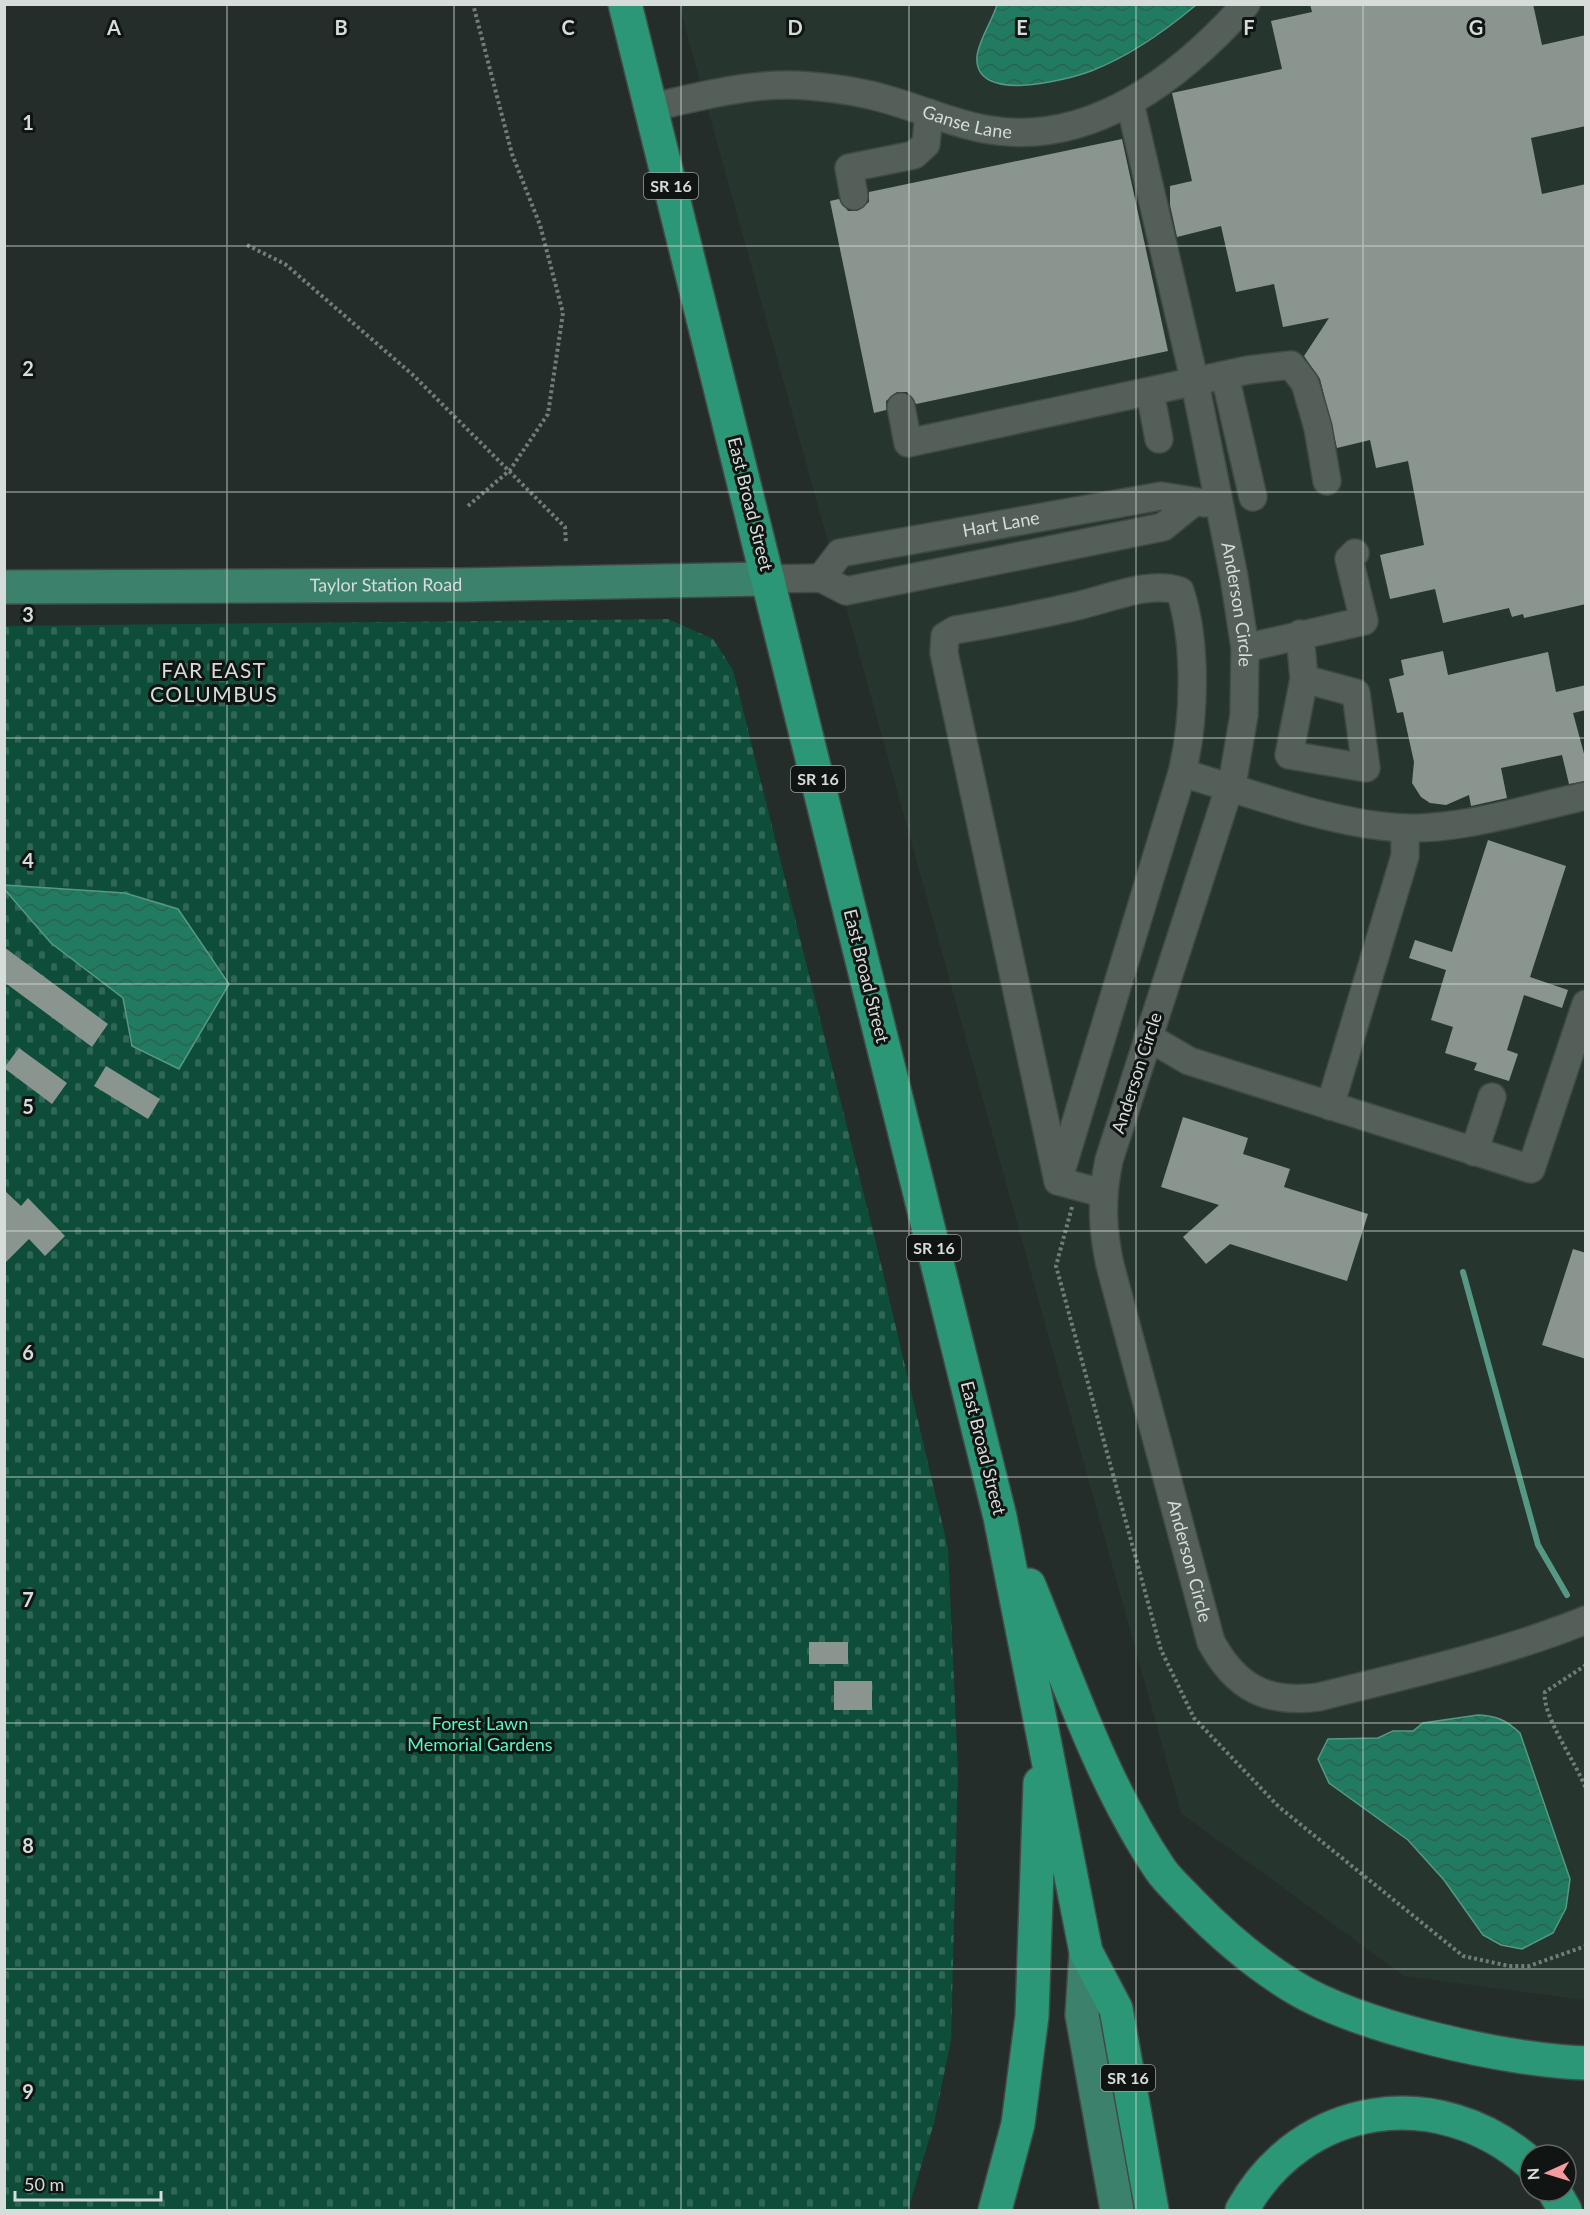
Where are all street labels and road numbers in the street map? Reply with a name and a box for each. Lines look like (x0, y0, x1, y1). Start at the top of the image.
street label: Ganse Lane (920, 100, 1013, 142)
road number: SR 16 (644, 173, 698, 199)
street label: East Broad Street (724, 435, 778, 573)
street label: Hart Lane (961, 506, 1041, 541)
street label: Anderson Circle (1217, 540, 1257, 667)
street label: Taylor Station Road (310, 573, 462, 596)
road number: SR 16 (791, 766, 845, 792)
street label: East Broad Street (840, 907, 894, 1045)
street label: Anderson Circle (1106, 1009, 1166, 1136)
road number: SR 16 (907, 1235, 961, 1261)
street label: East Broad Street (957, 1379, 1011, 1517)
street label: Anderson Circle (1163, 1497, 1217, 1624)
road number: SR 16 (1101, 2065, 1155, 2091)

